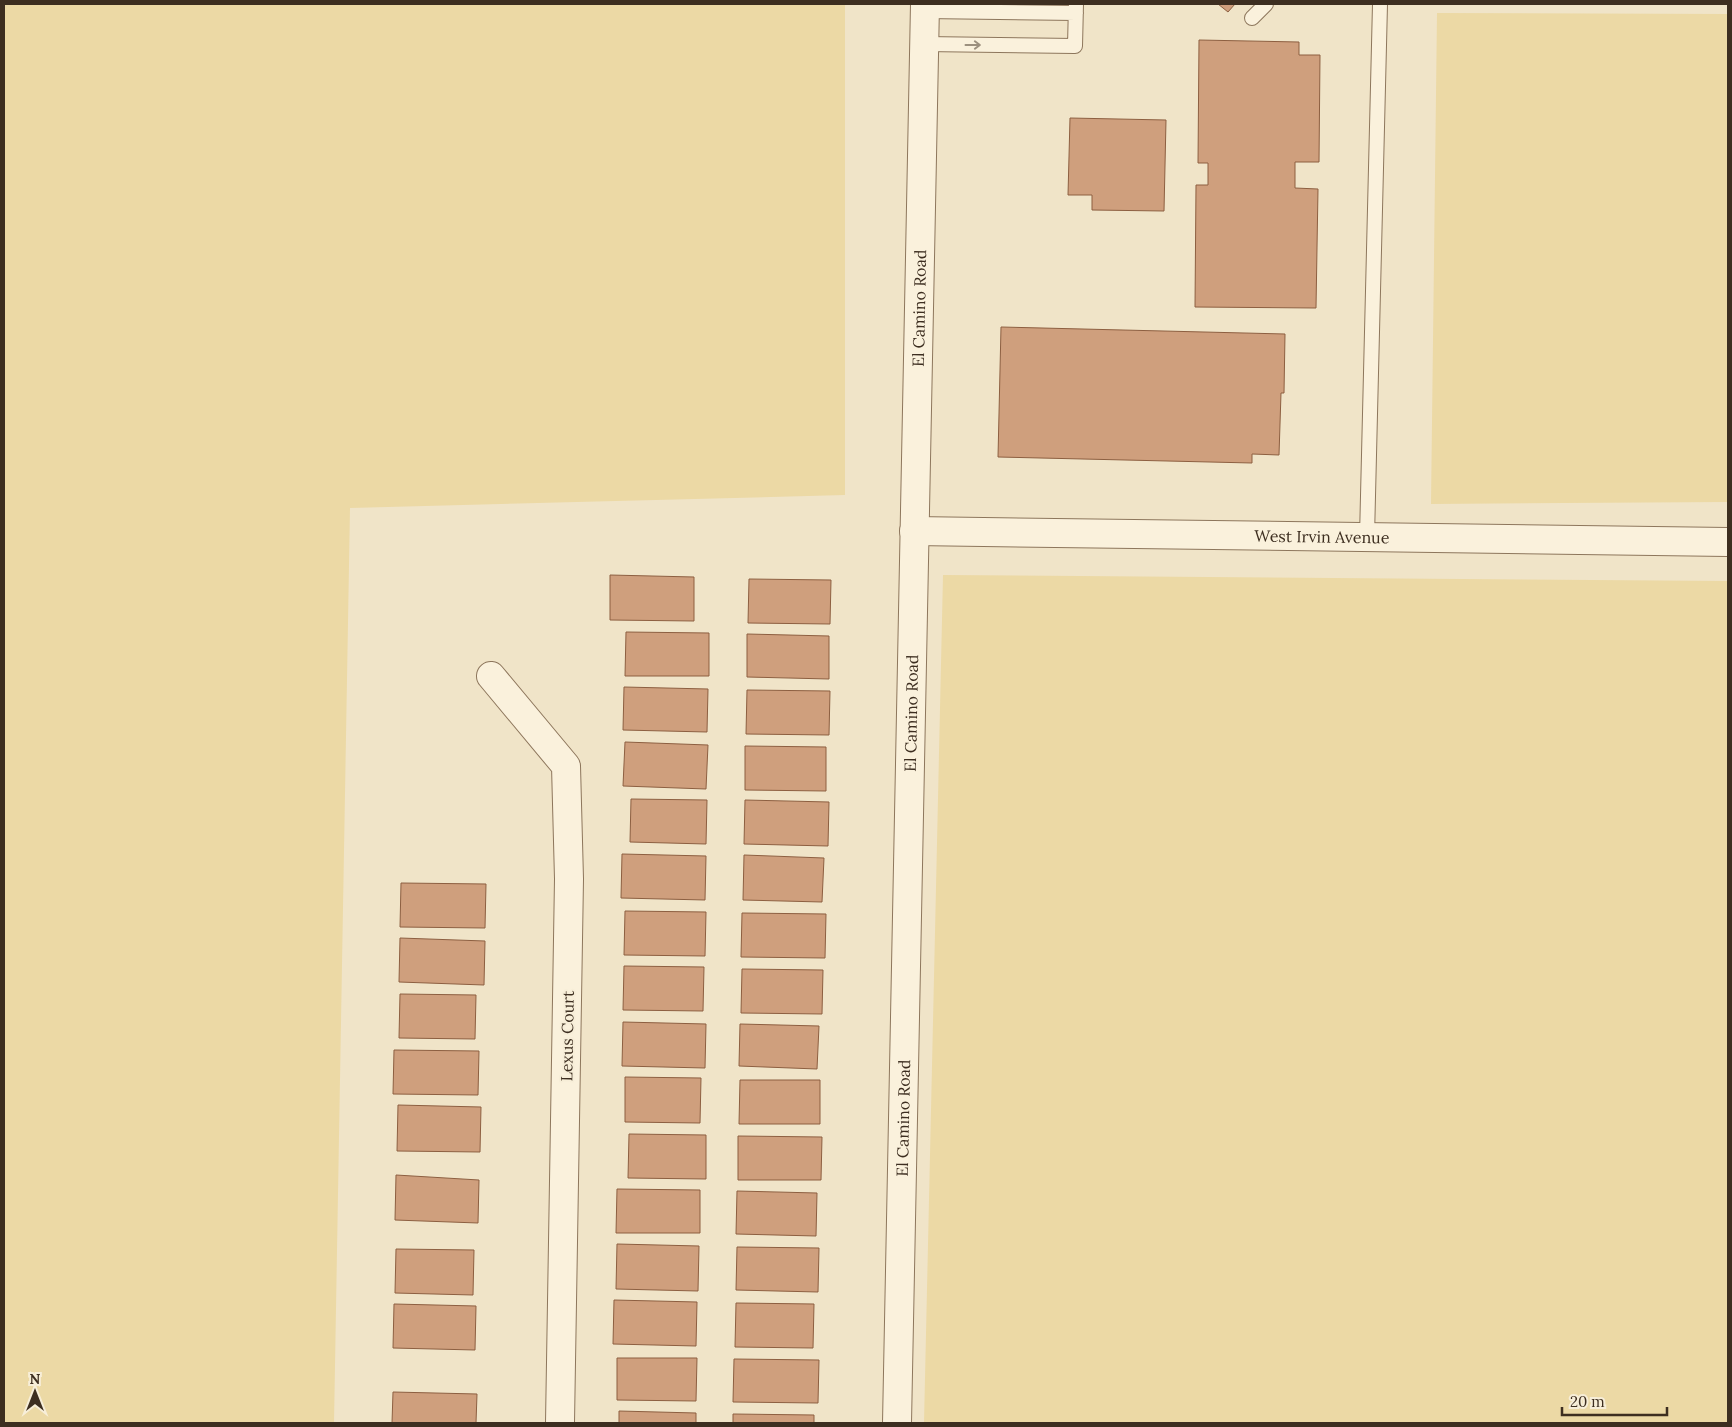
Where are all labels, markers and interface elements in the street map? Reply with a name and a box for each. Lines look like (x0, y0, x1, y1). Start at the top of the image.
one-way arrow (964, 40, 981, 50)
street label: El Camino Road (908, 249, 930, 367)
street label: West Irvin Avenue (1254, 526, 1390, 547)
street label: El Camino Road (900, 654, 922, 772)
street label: Lexus Court (556, 990, 578, 1082)
street label: El Camino Road (892, 1059, 914, 1177)
north arrow (10, 1367, 60, 1417)
text: N (30, 1370, 41, 1388)
scale bar (1562, 1384, 1667, 1416)
text: 20 m (1570, 1392, 1605, 1411)

